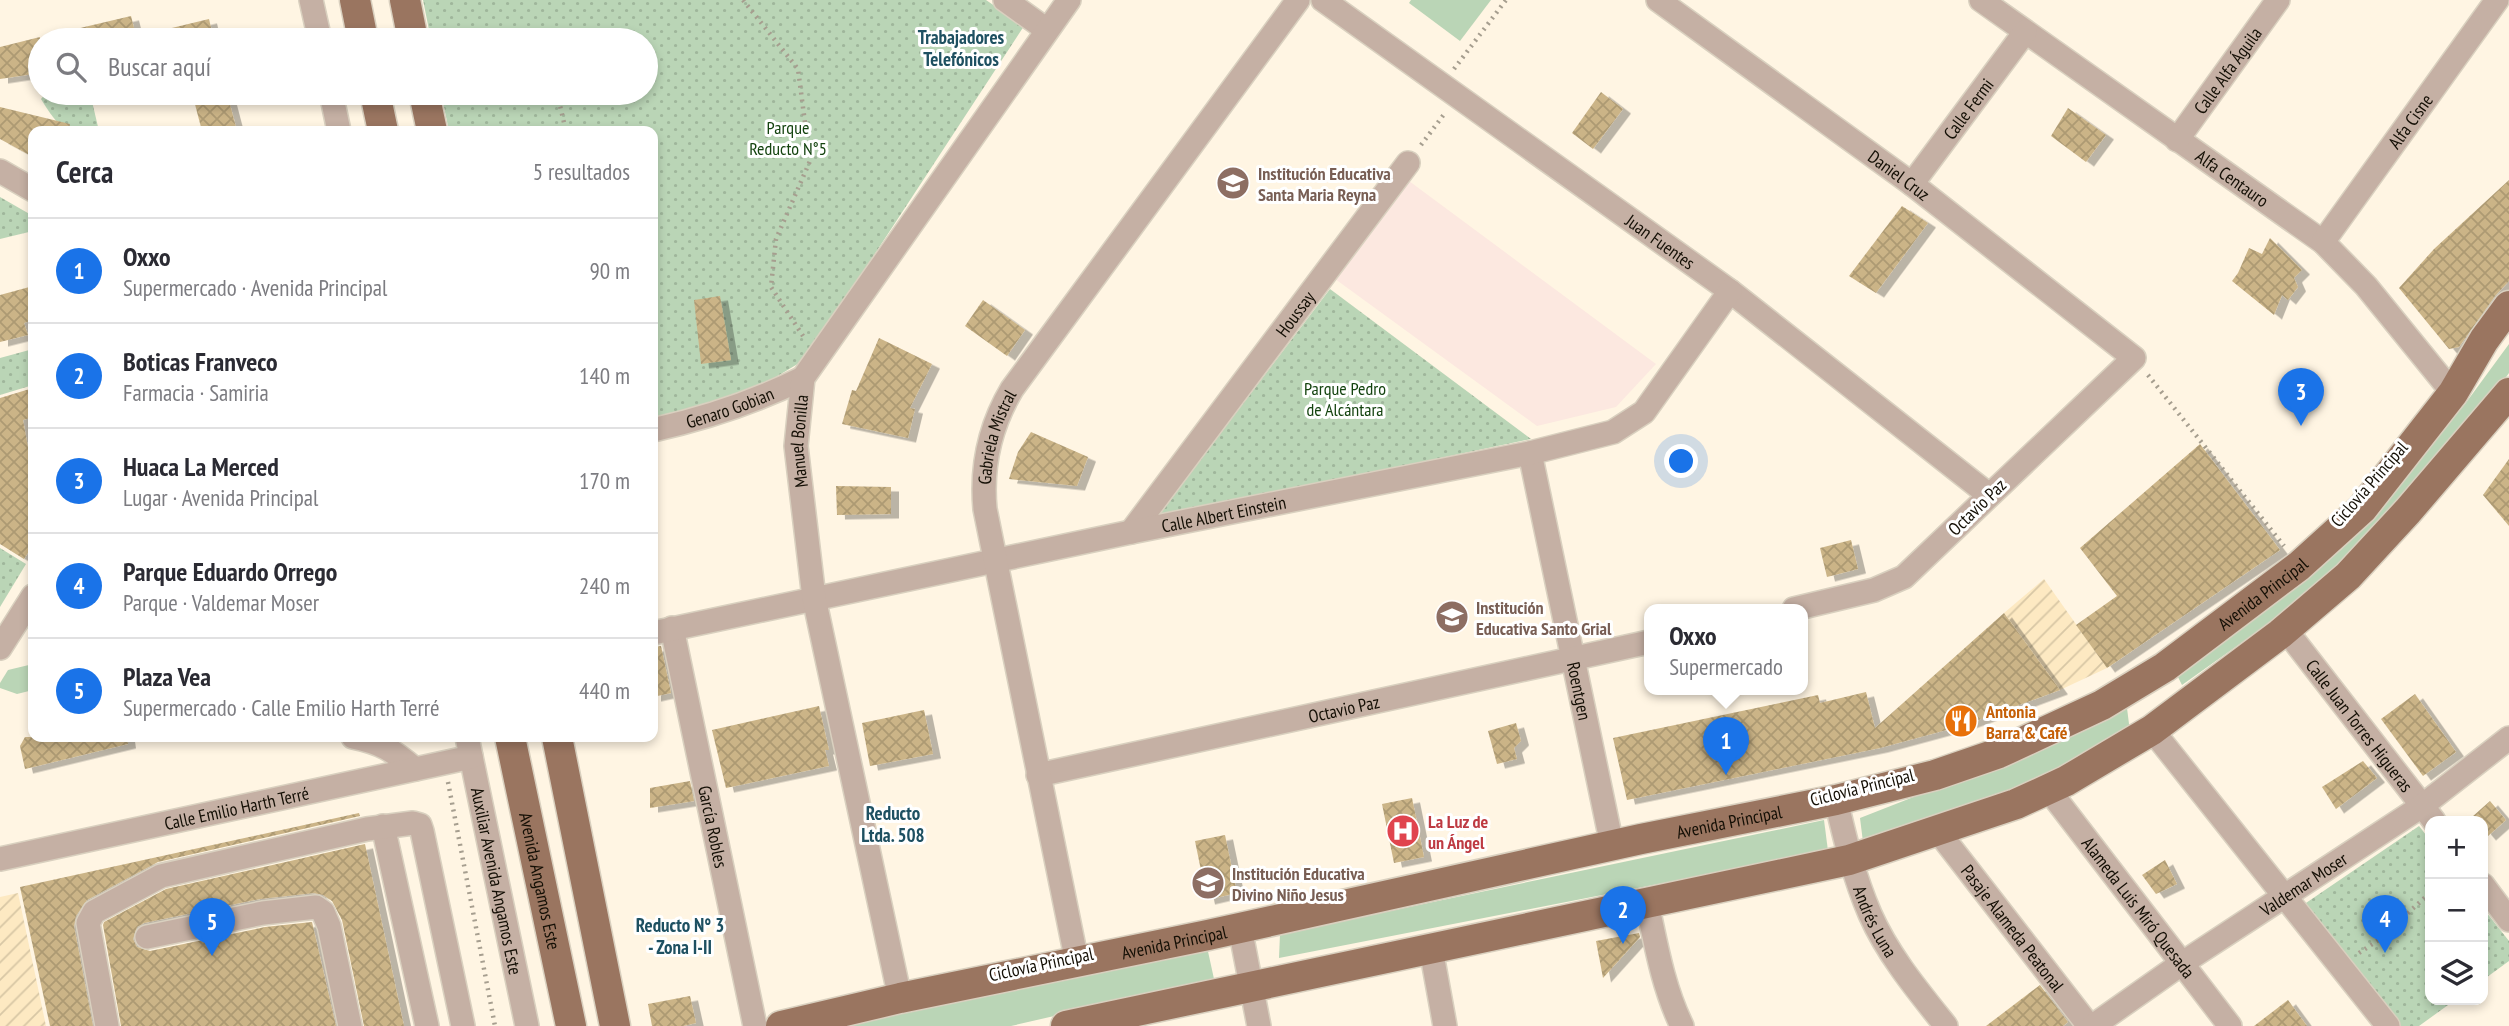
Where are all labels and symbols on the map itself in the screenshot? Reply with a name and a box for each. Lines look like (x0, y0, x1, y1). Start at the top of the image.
street label: Calle Alfa Águila (2188, 22, 2266, 118)
district label: Trabajadores Telefónicos (918, 25, 1005, 71)
street label: Calle Fermi (1938, 73, 1998, 144)
street label: Alfa Cisne (2383, 89, 2437, 153)
park label: Parque Reducto N°5 (749, 116, 827, 160)
street label: Alfa Centauro (2191, 144, 2274, 212)
street label: Daniel Cruz (1864, 145, 1935, 205)
place label: Institución Educativa Santa Maria Reyna (1258, 162, 1391, 206)
school or university icon: Institución Educativa Santa Maria Reyna (1214, 164, 1252, 202)
street label: Juan Fuentes (1621, 208, 1700, 274)
street label: Houssay (1270, 286, 1320, 341)
pin: 3 (2278, 368, 2324, 426)
park label: Parque Pedro de Alcántara (1304, 377, 1386, 421)
street label: Genaro Gobian (683, 381, 777, 433)
street label: Gabriela Mistral (973, 385, 1021, 485)
street label: Manuel Bonilla (785, 394, 813, 489)
street label: Ciclovía Principal (2325, 436, 2413, 532)
your location (1664, 444, 1698, 478)
street label: Octavio Paz (1943, 474, 2011, 540)
street label: Calle Albert Einstein (1159, 490, 1288, 537)
street label: Avenida Principal (2213, 552, 2313, 635)
place label: Institución Educativa Santo Grial (1476, 596, 1612, 640)
school or university icon: Institución Educativa Santo Grial (1433, 598, 1471, 636)
street label: Calle Juan Torres Higueras (2301, 655, 2418, 796)
street label: Roentgen (1562, 660, 1597, 722)
street label: Octavio Paz (1306, 690, 1382, 727)
place label: Antonia Barra & Café (1985, 700, 2068, 744)
restaurant icon: Antonia Barra & Café (1942, 702, 1980, 740)
pin: 1 (1703, 717, 1749, 775)
street label: Ciclovía Principal (1808, 763, 1917, 811)
street label: Calle Emilio Harth Terré (162, 781, 311, 835)
street label: García Robles (694, 783, 733, 870)
street label: Auxiliar Avenida Angamos Este (466, 785, 528, 977)
street label: Avenida Principal (1674, 799, 1785, 843)
district label: Reducto Ltda. 508 (861, 801, 925, 847)
street label: Avenida Angamos Este (515, 810, 566, 951)
place label: La Luz de un Ángel (1428, 810, 1489, 854)
hospital icon: La Luz de un Ángel (1384, 812, 1422, 850)
street label: Alameda Luis Miró Quesada (2077, 832, 2200, 982)
street label: Valdemar Moser (2255, 847, 2351, 921)
street label: Pasaje Alameda Peatonal (1956, 860, 2070, 997)
place label: Institución Educativa Divino Niño Jesus (1232, 862, 1365, 906)
school or university icon: Institución Educativa Divino Niño Jesus (1189, 864, 1227, 902)
street label: Andrés Luna (1849, 883, 1902, 962)
pin: 2 (1600, 886, 1646, 944)
pin: 4 (2362, 895, 2408, 953)
pin: 5 (189, 898, 235, 956)
district label: Reducto N° 3 - Zona I-II (636, 913, 724, 959)
street label: Avenida Principal (1119, 920, 1230, 964)
street label: Ciclovía Principal (987, 942, 1096, 986)

